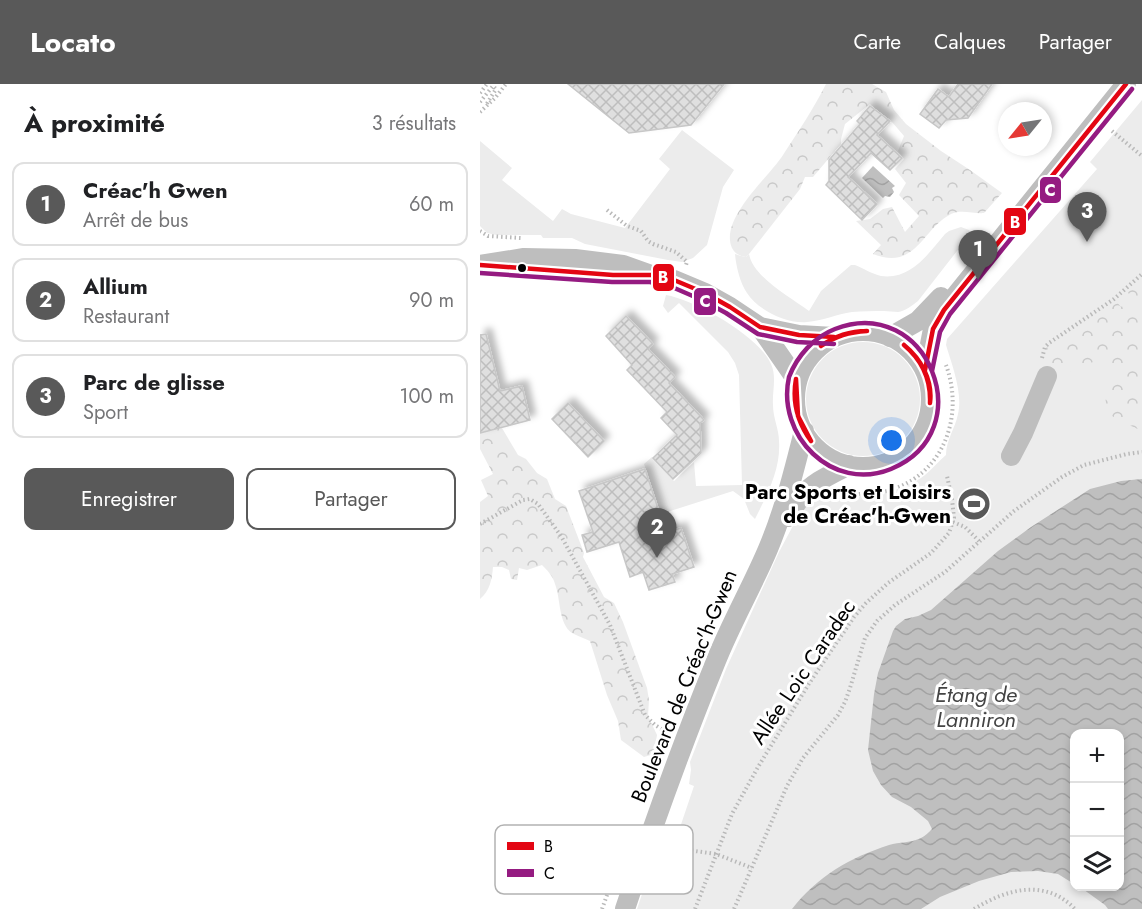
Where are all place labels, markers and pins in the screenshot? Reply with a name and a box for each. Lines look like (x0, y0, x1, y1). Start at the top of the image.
pin: 3 (1068, 192, 1106, 242)
pin: 1 (958, 230, 998, 280)
unlabelled marker (516, 262, 528, 274)
place label: Parc Sports et Loisirs de Créac'h-Gwen (745, 477, 951, 531)
sports icon: Parc Sports et Loisirs de Créac'h-Gwen (956, 486, 992, 522)
pin: 2 (638, 508, 676, 558)

